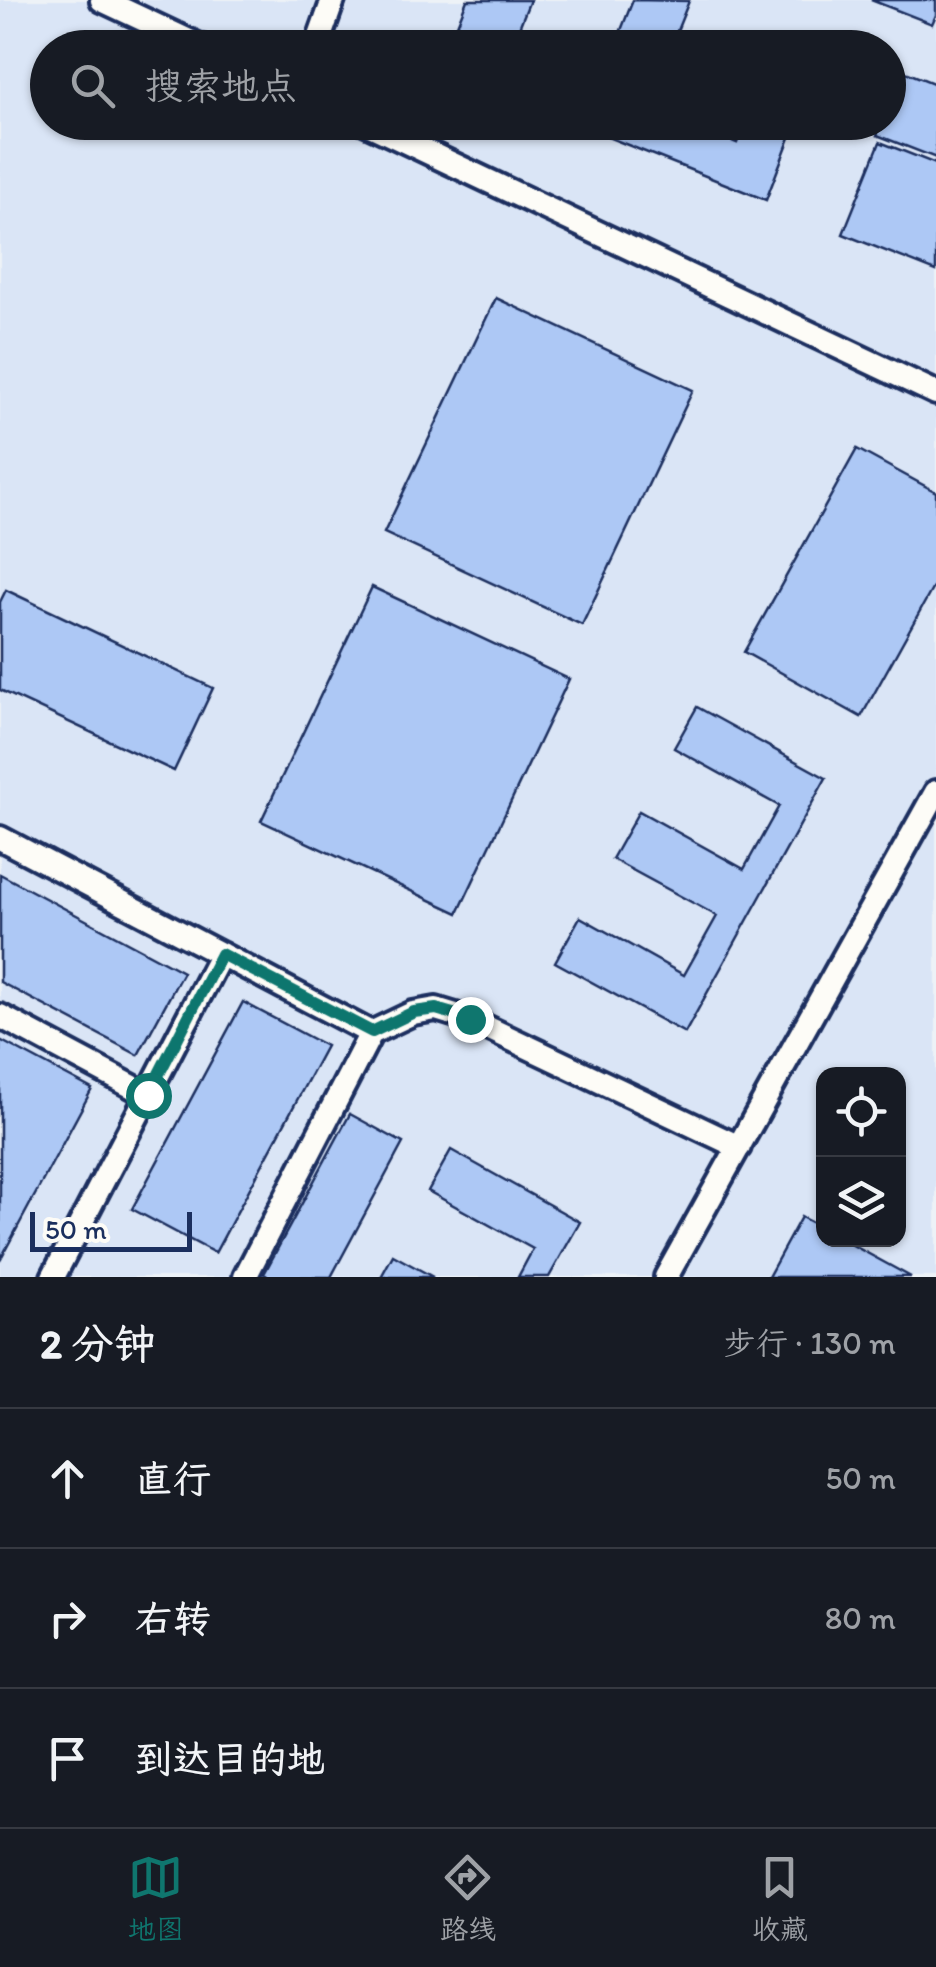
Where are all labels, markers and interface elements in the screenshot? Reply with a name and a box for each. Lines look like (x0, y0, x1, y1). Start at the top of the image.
search box (30, 30, 906, 140)
icon: search (65, 58, 120, 113)
text: 搜索地点 (145, 63, 297, 109)
route end (448, 997, 494, 1043)
map controls (816, 1067, 906, 1247)
button: locate (816, 1067, 906, 1157)
route start (126, 1073, 172, 1119)
button: layers (816, 1157, 906, 1247)
scale bar (30, 1207, 192, 1252)
text: 50 m (45, 1212, 107, 1246)
text: 2 分钟 (40, 1318, 156, 1369)
text: 步行 · 130 m (724, 1324, 896, 1362)
icon: ahead (40, 1451, 95, 1506)
text: 直行 (135, 1456, 211, 1502)
text: 50 m (825, 1459, 896, 1497)
icon: right (40, 1591, 95, 1646)
text: 右转 (135, 1596, 211, 1642)
text: 80 m (825, 1599, 896, 1637)
icon: arrive (40, 1731, 95, 1786)
text: 到达目的地 (135, 1736, 325, 1782)
tab: 地图 (128, 1850, 184, 1947)
tab: 路线 (440, 1850, 496, 1947)
tab: 收藏 (752, 1850, 808, 1947)

